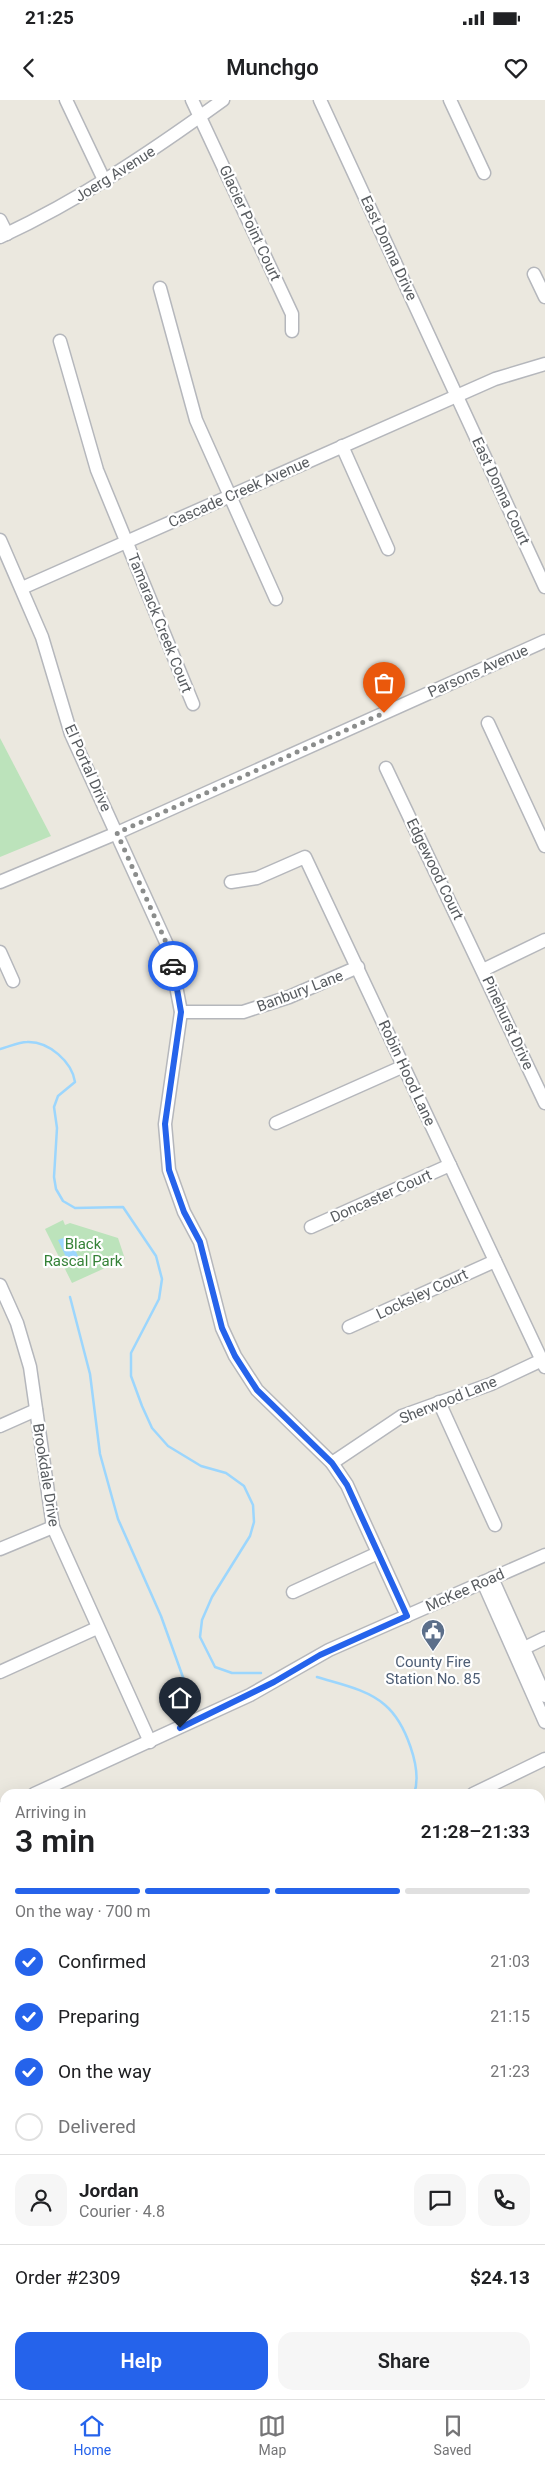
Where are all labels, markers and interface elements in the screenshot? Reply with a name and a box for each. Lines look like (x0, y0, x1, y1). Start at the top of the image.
text: 21:25 (25, 6, 74, 29)
icon: back (15, 54, 43, 82)
icon: heart (502, 54, 530, 82)
text: Munchgo (226, 55, 319, 80)
street label: Joerg Avenue (72, 142, 158, 206)
street label: Glacier Point Court (215, 162, 285, 284)
street label: East Donna Drive (357, 193, 421, 303)
street label: East Donna Court (468, 434, 534, 548)
street label: Cascade Creek Avenue (166, 453, 312, 531)
street label: Tamarack Creek Court (124, 551, 196, 695)
street label: Parsons Avenue (425, 641, 531, 701)
pin (363, 662, 405, 713)
icon: bag (370, 669, 398, 697)
street label: El Portal Drive (61, 722, 115, 814)
street label: Edgewood Court (403, 815, 467, 923)
courier (148, 941, 198, 991)
icon: car (159, 952, 187, 980)
street label: Banbury Lane (254, 966, 346, 1016)
street label: Pinehurst Drive (478, 973, 538, 1073)
street label: Robin Hood Lane (375, 1017, 439, 1129)
street label: Doncaster Court (328, 1166, 435, 1226)
park label: Black Rascal Park (44, 1235, 123, 1270)
street label: Locksley Court (373, 1265, 471, 1323)
street label: Sherwood Lane (397, 1372, 499, 1428)
street label: Brookdale Drive (29, 1422, 63, 1528)
street label: McKee Road (423, 1565, 507, 1615)
public building icon: County Fire Station No. 85 (420, 1618, 446, 1652)
place label: County Fire Station No. 85 (386, 1653, 480, 1688)
pin (159, 1677, 201, 1728)
icon: home (166, 1684, 194, 1712)
text: Arriving in (15, 1803, 86, 1822)
text: 21:28–21:33 (421, 1820, 530, 1843)
text: 3 min (15, 1822, 95, 1860)
text: On the way · 700 m (15, 1902, 151, 1921)
icon: check (15, 1948, 43, 1976)
text: Confirmed (58, 1950, 146, 1973)
text: 21:03 (490, 1952, 530, 1971)
icon: check (15, 2003, 43, 2031)
text: Preparing (58, 2005, 140, 2028)
text: 21:15 (490, 2007, 530, 2026)
icon: check (15, 2058, 43, 2086)
text: On the way (58, 2060, 151, 2083)
text: 21:23 (490, 2062, 530, 2081)
text: Delivered (58, 2115, 136, 2138)
button: person (15, 2174, 67, 2226)
button: chat (414, 2174, 466, 2226)
button: phone (478, 2174, 530, 2226)
text: Jordan (79, 2179, 139, 2202)
text: Courier · 4.8 (79, 2202, 165, 2221)
text: Order #2309 (15, 2266, 121, 2289)
text: $24.13 (470, 2266, 530, 2289)
button: Help (15, 2332, 268, 2390)
button: Share (278, 2332, 530, 2390)
tab: Home (74, 2412, 111, 2458)
tab: Map (258, 2412, 286, 2458)
tab: Saved (434, 2412, 471, 2458)

